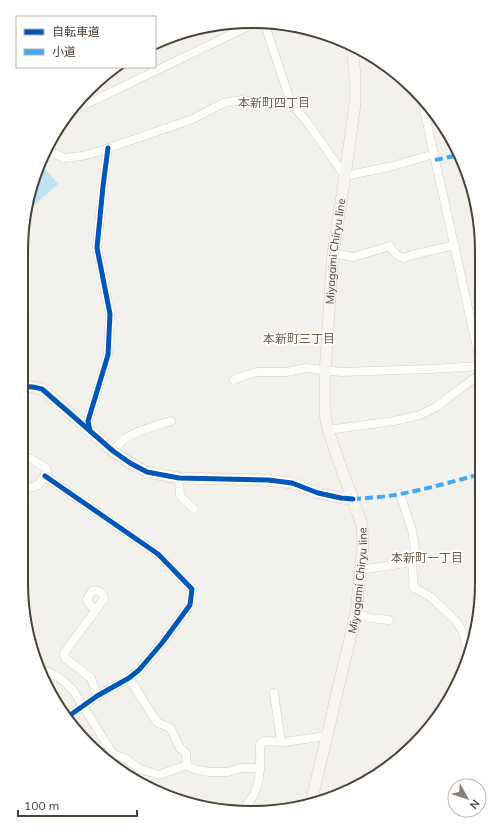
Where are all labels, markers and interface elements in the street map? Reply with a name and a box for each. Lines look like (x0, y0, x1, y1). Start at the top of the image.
legend (16, 16, 156, 68)
text: 自転車道 (52, 24, 100, 39)
text: 小道 (52, 44, 76, 59)
district label: 本新町四丁目 (238, 95, 310, 110)
street label: Miyagami Chiryu line (323, 197, 348, 305)
district label: 本新町三丁目 (263, 331, 335, 346)
street label: Miyagami Chiryu line (344, 527, 370, 635)
district label: 本新町一丁目 (391, 550, 463, 565)
north arrow (447, 778, 487, 818)
scale bar (18, 792, 137, 818)
text: N (467, 797, 483, 812)
text: 100 m (24, 798, 59, 813)

